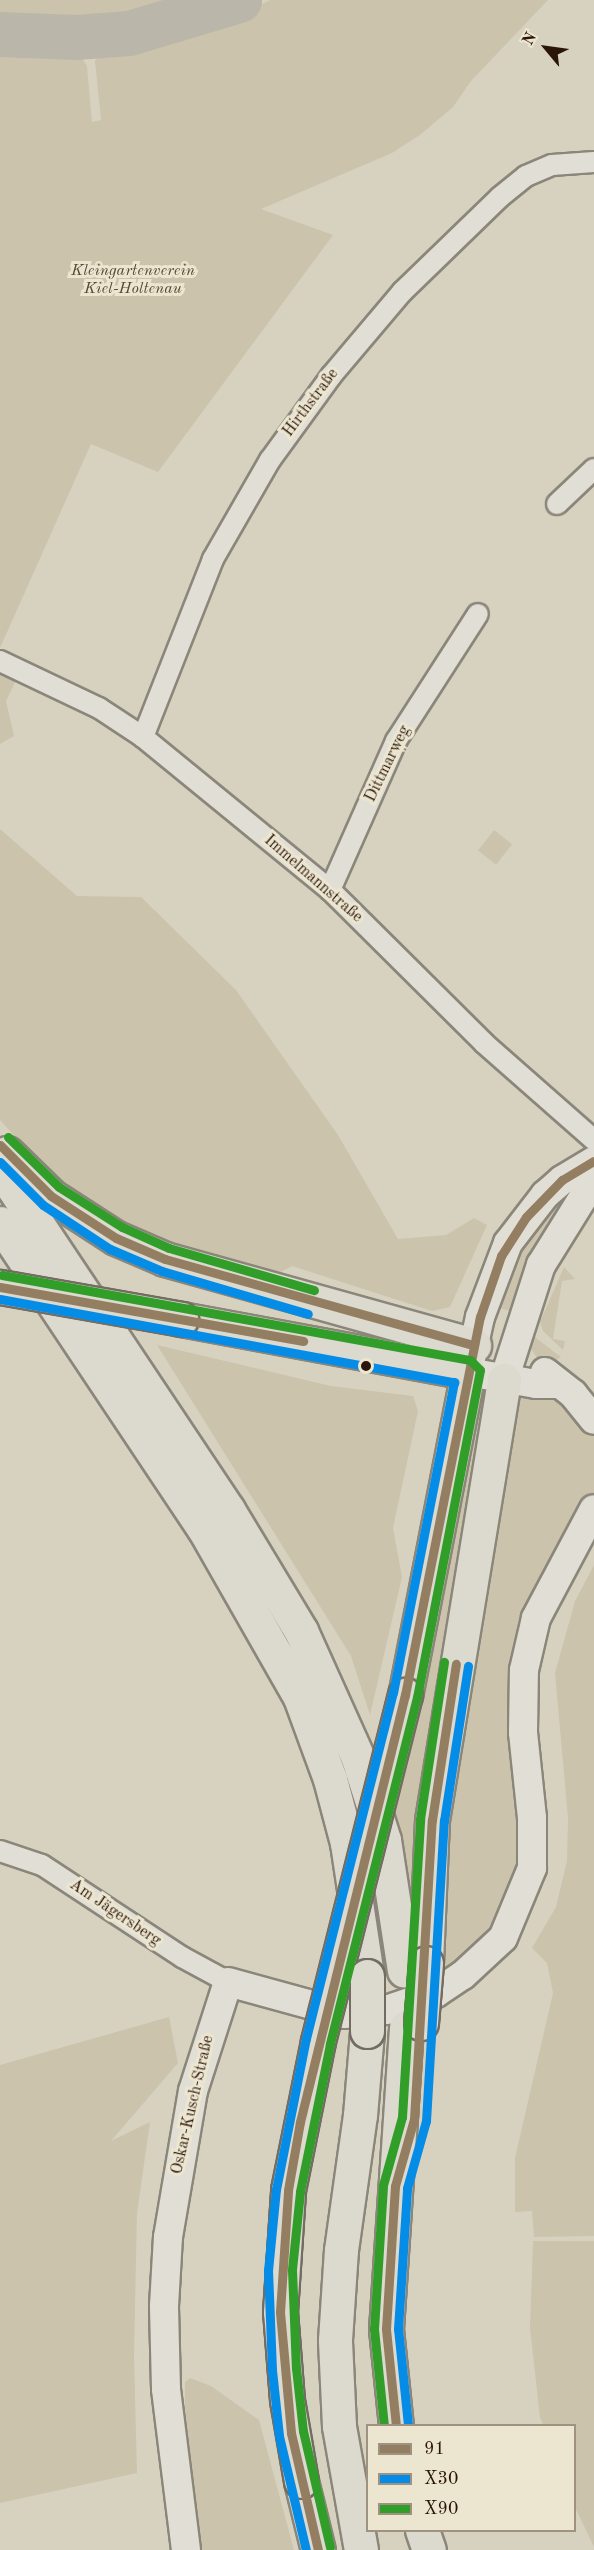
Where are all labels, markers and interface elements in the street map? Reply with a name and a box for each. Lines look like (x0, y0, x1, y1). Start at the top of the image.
north arrow (516, 18, 576, 78)
text: N (520, 30, 540, 49)
park label: Kleingartenverein Kiel-Holtenau (71, 261, 195, 299)
street label: Hirthstraße (279, 365, 343, 441)
street label: Dittmarweg (361, 723, 415, 805)
street label: Immelmannstraße (260, 831, 366, 927)
unlabelled marker (360, 1360, 372, 1372)
street label: Am Jägersberg (66, 1875, 164, 1951)
street label: Oskar-Kusch-Straße (168, 2034, 218, 2176)
legend (366, 2424, 576, 2532)
text: 91 (424, 2440, 445, 2458)
text: X30 (424, 2470, 458, 2488)
text: X90 (424, 2500, 458, 2518)

